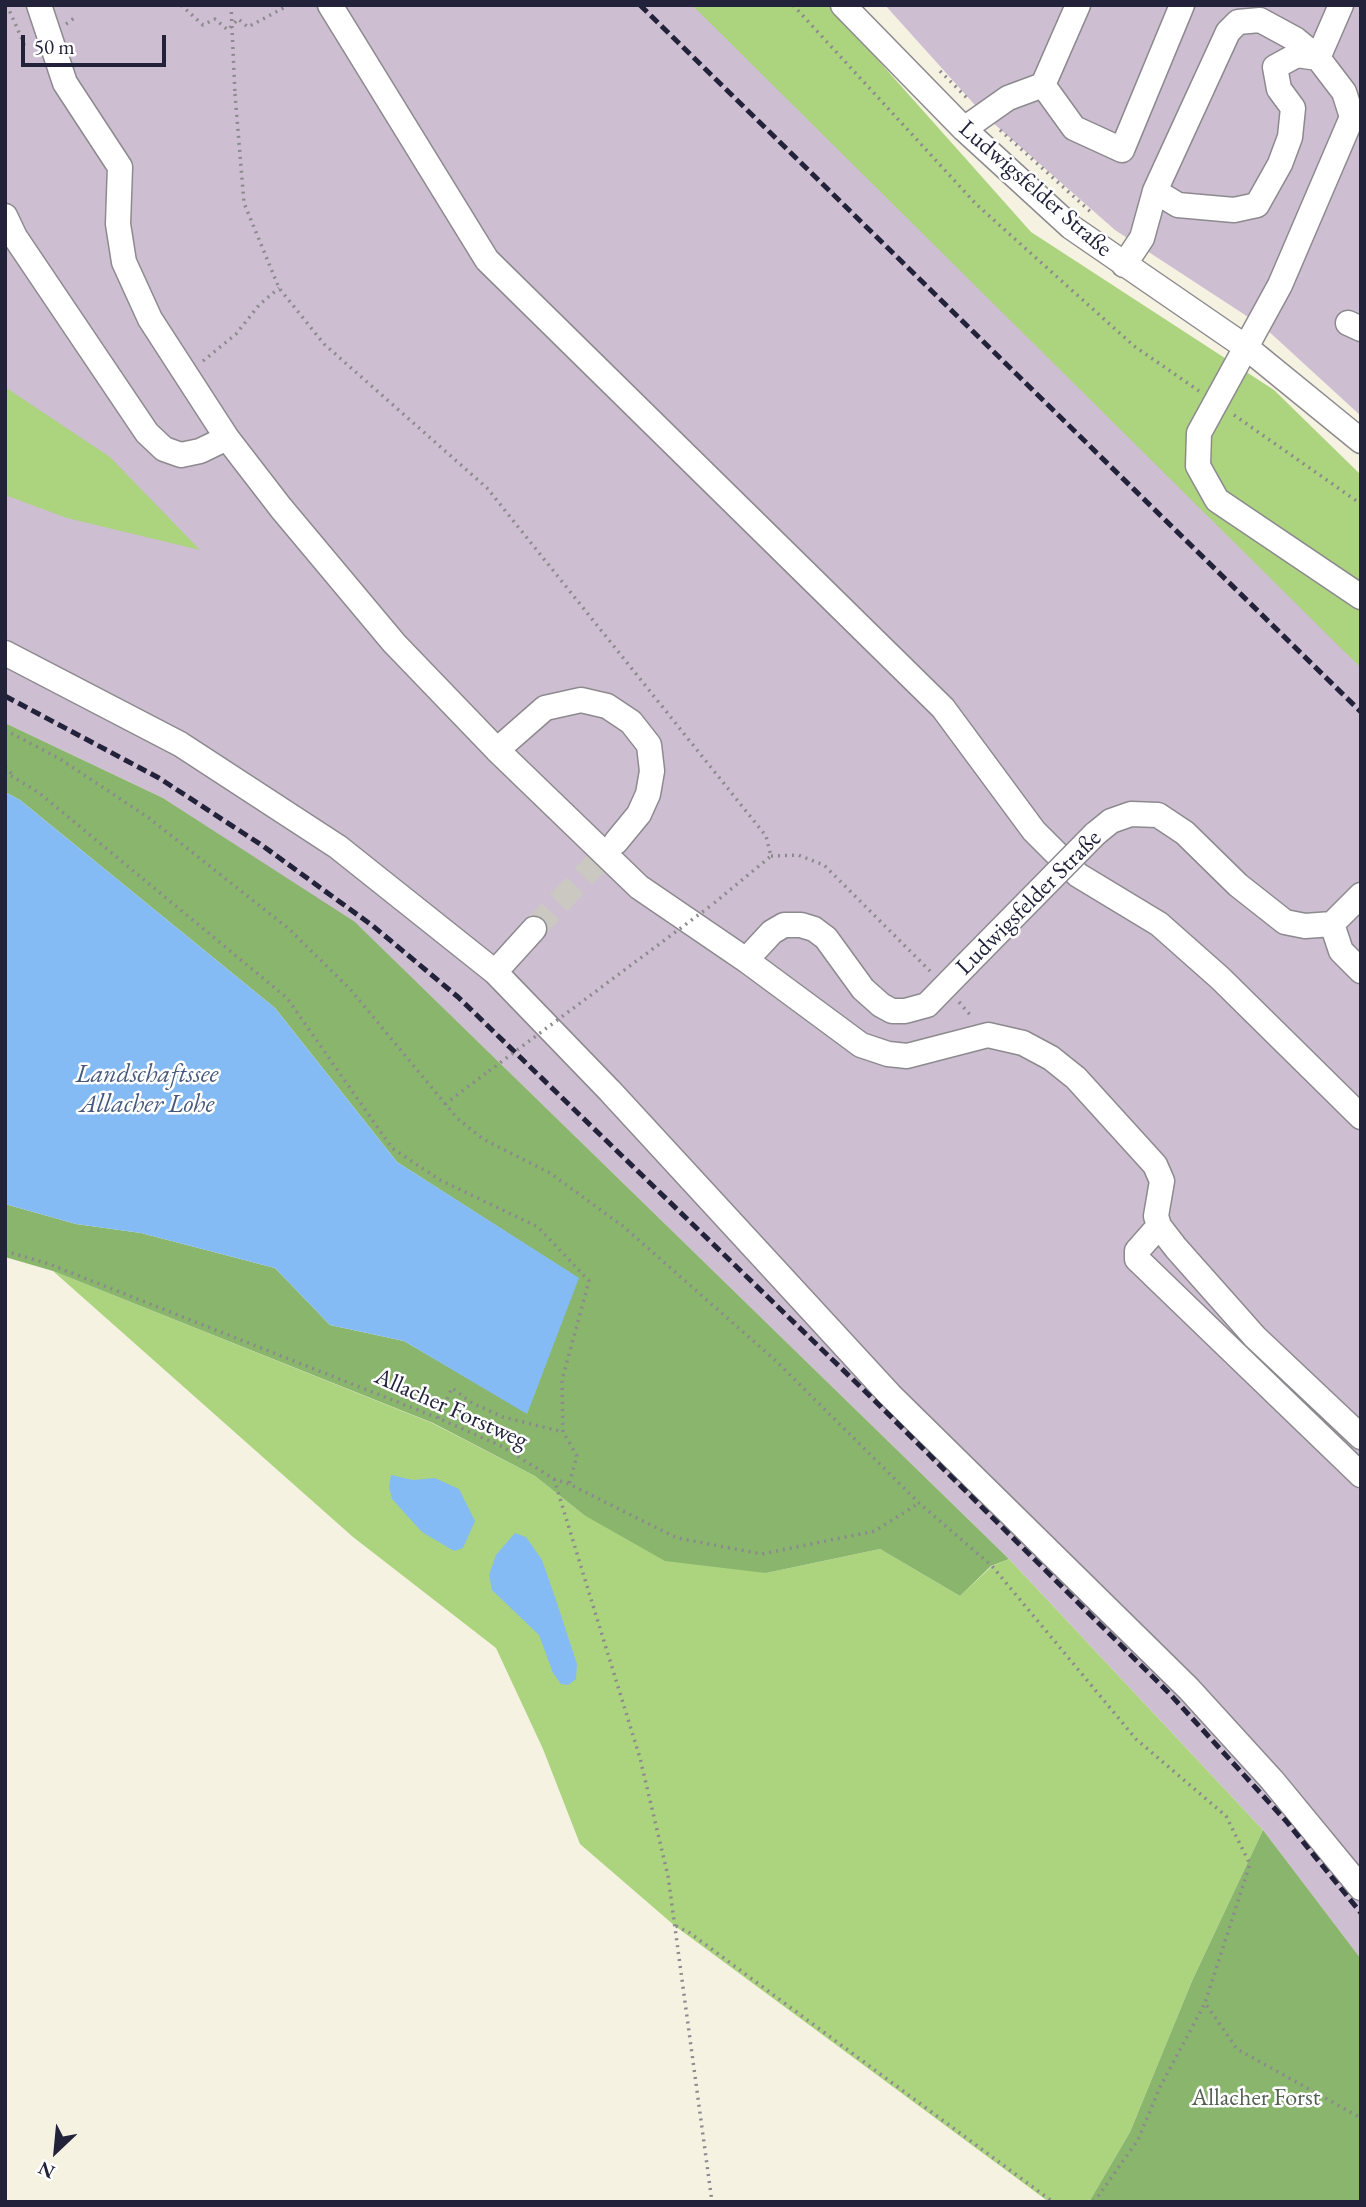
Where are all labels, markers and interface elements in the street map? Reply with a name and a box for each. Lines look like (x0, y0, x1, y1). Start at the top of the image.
scale bar (24, 21, 170, 65)
text: 50 m (34, 33, 75, 60)
street label: Ludwigsfelder Straße (953, 115, 1117, 263)
street label: Ludwigsfelder Straße (950, 824, 1108, 982)
water label: Landschaftssee Allacher Lohe (76, 1059, 218, 1120)
street label: Allacher Forstweg (370, 1362, 532, 1456)
park label: Allacher Forst (1192, 2084, 1320, 2112)
north arrow (21, 2116, 91, 2186)
text: N (34, 2156, 59, 2185)

